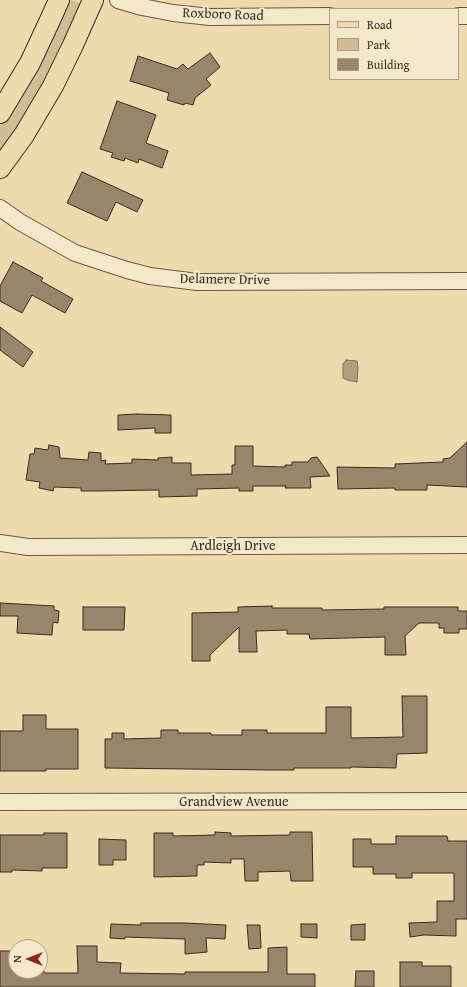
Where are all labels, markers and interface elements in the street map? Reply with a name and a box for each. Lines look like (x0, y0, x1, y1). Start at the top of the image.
street label: Roxboro Road (182, 5, 264, 25)
legend (329, 8, 459, 80)
text: Road (367, 16, 392, 33)
text: Park (367, 36, 390, 53)
text: Building (367, 56, 410, 73)
street label: Delamere Drive (180, 271, 270, 289)
street label: Ardleigh Drive (190, 538, 276, 554)
street label: Grandview Avenue (179, 794, 289, 810)
north arrow (8, 939, 48, 979)
text: N (9, 955, 25, 963)

